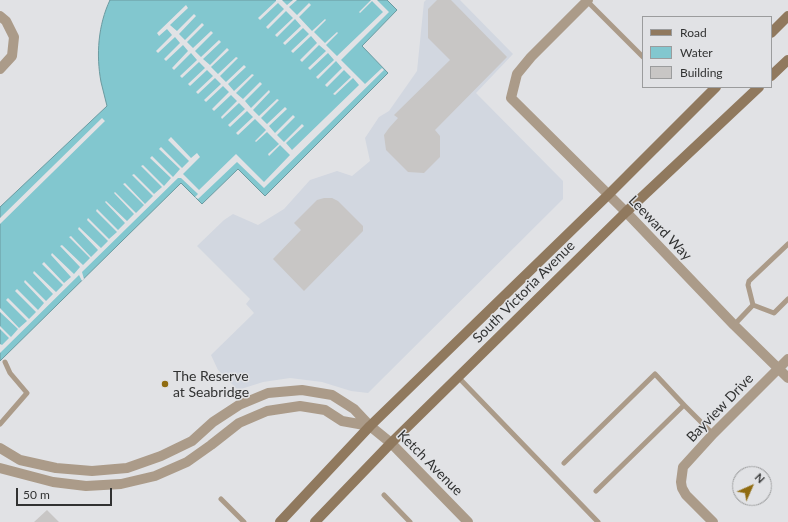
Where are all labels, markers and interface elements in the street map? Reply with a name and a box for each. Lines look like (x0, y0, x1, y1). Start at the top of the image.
legend (642, 16, 772, 88)
text: Road (680, 25, 707, 40)
text: Water (680, 45, 713, 60)
text: Building (680, 65, 723, 80)
street label: Leeward Way (625, 192, 695, 264)
street label: South Victoria Avenue (469, 237, 579, 347)
place label: The Reserve at Seabridge (173, 368, 249, 400)
street label: Bayview Drive (683, 370, 757, 446)
marker: The Reserve at Seabridge (160, 379, 170, 389)
street label: Ketch Avenue (394, 427, 466, 499)
north arrow (732, 466, 772, 506)
text: N (753, 470, 768, 485)
scale bar (18, 480, 114, 506)
text: 50 m (23, 487, 50, 502)

